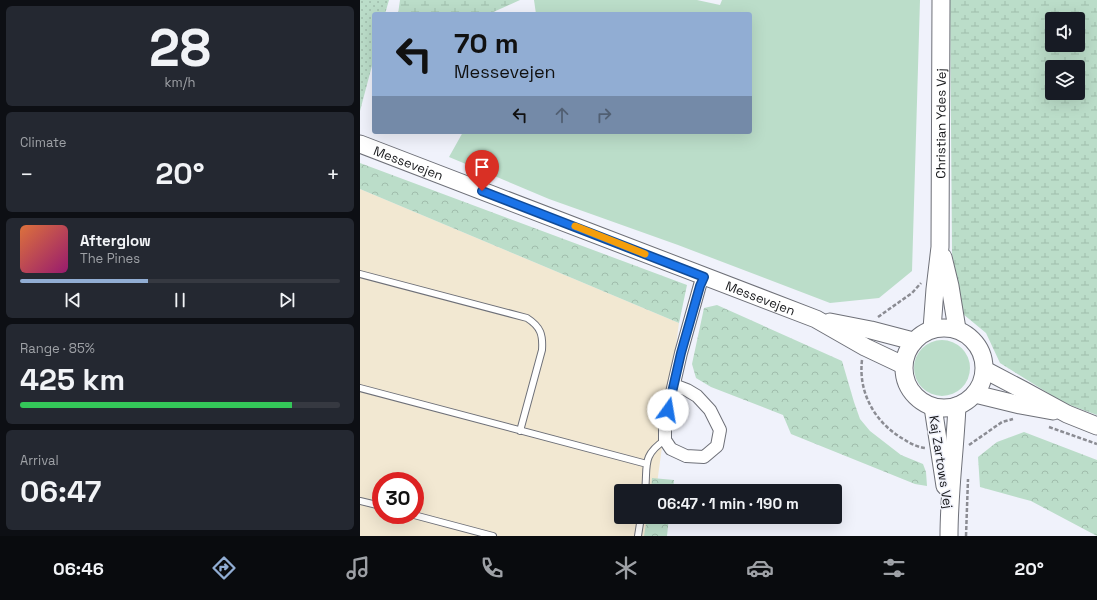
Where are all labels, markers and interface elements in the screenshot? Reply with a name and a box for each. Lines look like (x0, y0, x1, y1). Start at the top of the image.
map controls (1045, 12, 1085, 100)
button: sound (1045, 12, 1085, 52)
text: 28 (149, 15, 211, 81)
text: 70 m (454, 25, 519, 61)
icon: left (388, 28, 440, 80)
text: Messevejen (454, 60, 556, 83)
button: layers (1045, 60, 1085, 100)
street label: Christian Ydes Vej (932, 68, 949, 179)
text: km/h (165, 74, 195, 91)
icon: left (509, 104, 531, 126)
icon: ahead (551, 104, 573, 126)
icon: right (593, 104, 615, 126)
text: Climate (20, 134, 66, 151)
street label: Messevejen (371, 142, 446, 184)
pin (465, 150, 499, 191)
text: 20° (155, 154, 205, 193)
icon: arrive (471, 156, 493, 178)
text: − (20, 160, 34, 188)
text: + (326, 160, 340, 188)
text: Afterglow (80, 231, 151, 250)
text: The Pines (80, 250, 140, 267)
street label: Messevejen (723, 277, 798, 319)
icon: previous (62, 289, 84, 311)
icon: pause (169, 289, 191, 311)
icon: next (276, 289, 298, 311)
text: Range · 85% (20, 340, 95, 357)
text: 425 km (20, 360, 125, 399)
position arrow (647, 389, 689, 431)
street label: Kaj Zartows Vej (925, 414, 957, 510)
text: Arrival (20, 452, 59, 469)
text: 06:47 (20, 472, 101, 511)
speed limit sign: 30 (372, 472, 424, 524)
text: 06:47 · 1 min · 190 m (657, 494, 799, 513)
icon: directions (210, 554, 238, 582)
icon: music (344, 554, 372, 582)
icon: phone (478, 554, 506, 582)
icon: climate (612, 554, 640, 582)
icon: car (746, 554, 774, 582)
icon: filters (880, 554, 908, 582)
text: 06:46 (53, 557, 104, 580)
text: 20° (1014, 557, 1044, 580)

